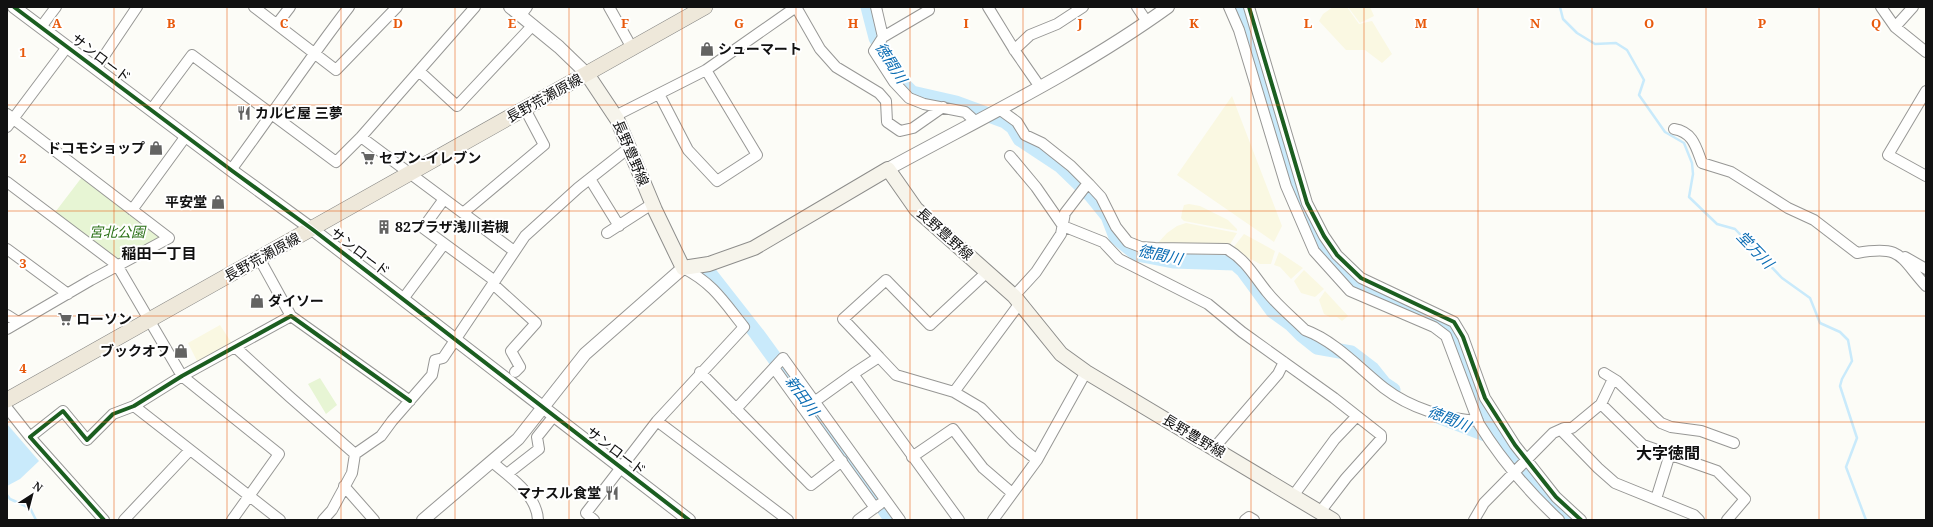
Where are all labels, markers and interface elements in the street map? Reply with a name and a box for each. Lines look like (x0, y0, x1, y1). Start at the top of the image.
text: A (52, 14, 62, 32)
text: B (167, 14, 176, 32)
text: C (280, 14, 289, 32)
text: D (393, 14, 403, 32)
text: E (508, 14, 517, 32)
text: F (621, 14, 629, 32)
text: G (734, 14, 744, 32)
text: H (848, 14, 859, 32)
text: I (963, 14, 969, 32)
text: J (1076, 14, 1083, 32)
text: K (1189, 14, 1199, 32)
text: L (1304, 14, 1313, 32)
text: M (1415, 14, 1428, 32)
text: N (1530, 14, 1541, 32)
text: O (1644, 14, 1654, 32)
text: P (1758, 14, 1767, 32)
text: Q (1871, 14, 1881, 32)
street label: サンロード (68, 29, 135, 86)
water label: 徳間川 (871, 38, 913, 89)
place label: シューマート (718, 39, 802, 58)
shop icon: シューマート (699, 41, 715, 57)
text: 1 (19, 43, 27, 61)
street label: 長野荒瀬原線 (502, 69, 585, 126)
place label: カルビ屋 三夢 (255, 103, 343, 122)
restaurant icon: カルビ屋 三夢 (236, 105, 252, 121)
street label: 長野豊野線 (609, 117, 654, 189)
place label: ドコモショップ (47, 138, 145, 157)
shop icon: ドコモショップ (148, 140, 164, 156)
place label: セブン-イレブン (379, 148, 481, 167)
text: 2 (19, 149, 27, 167)
supermarket icon: セブン-イレブン (360, 150, 376, 166)
place label: 平安堂 (165, 192, 207, 211)
shop icon: 平安堂 (210, 194, 226, 210)
street label: 長野豊野線 (913, 203, 978, 264)
place label: 82プラザ浅川若槻 (395, 217, 509, 236)
building icon: 82プラザ浅川若槻 (376, 219, 392, 235)
park label: 宮北公園 (89, 222, 147, 241)
street label: サンロード (327, 223, 394, 280)
water label: 堂万川 (1733, 226, 1780, 274)
street label: 長野荒瀬原線 (220, 228, 303, 285)
water label: 徳間川 (1136, 240, 1186, 269)
district label: 稲田一丁目 (121, 243, 197, 263)
text: 3 (19, 254, 27, 272)
place label: ダイソー (268, 291, 324, 310)
shop icon: ダイソー (249, 293, 265, 309)
place label: ローソン (76, 309, 132, 328)
supermarket icon: ローソン (57, 311, 73, 327)
place label: ブックオフ (100, 341, 170, 360)
shop icon: ブックオフ (173, 343, 189, 359)
text: 4 (19, 359, 27, 377)
water label: 新田川 (781, 371, 825, 421)
water label: 徳間川 (1425, 400, 1476, 437)
street label: 長野豊野線 (1159, 409, 1229, 462)
street label: サンロード (583, 422, 650, 479)
district label: 大字徳間 (1636, 442, 1700, 464)
north arrow (12, 475, 52, 515)
text: N (30, 478, 46, 495)
place label: マナスル食堂 (517, 483, 601, 502)
restaurant icon: マナスル食堂 (604, 485, 620, 501)

